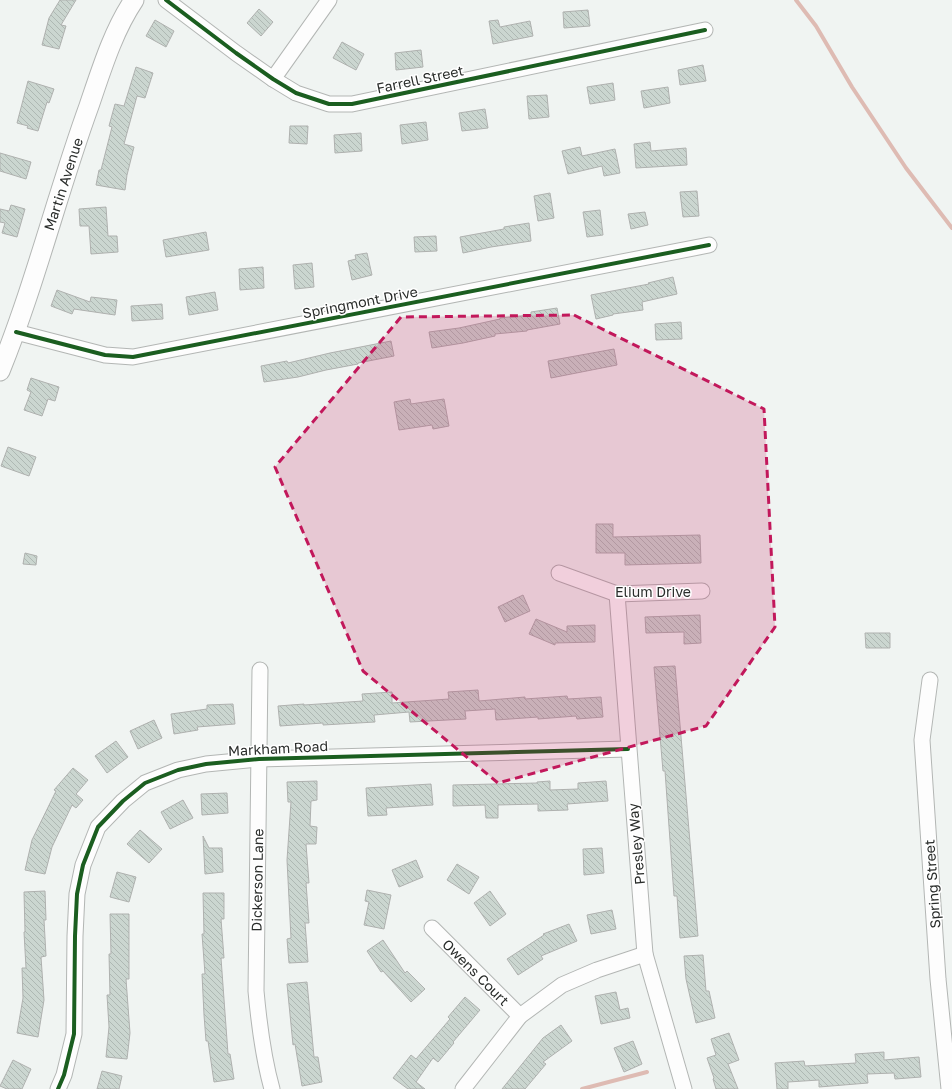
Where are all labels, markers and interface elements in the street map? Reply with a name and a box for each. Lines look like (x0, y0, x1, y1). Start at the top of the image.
street label: Farrell Street (375, 61, 465, 97)
street label: Martin Avenue (40, 135, 86, 233)
street label: Springmont Drive (301, 282, 419, 322)
street label: Elium Drive (615, 583, 691, 600)
street label: Markham Road (228, 737, 328, 759)
street label: Presley Way (624, 802, 648, 886)
street label: Dickerson Lane (248, 828, 266, 932)
street label: Spring Street (920, 839, 944, 929)
street label: Owens Court (439, 935, 513, 1009)

